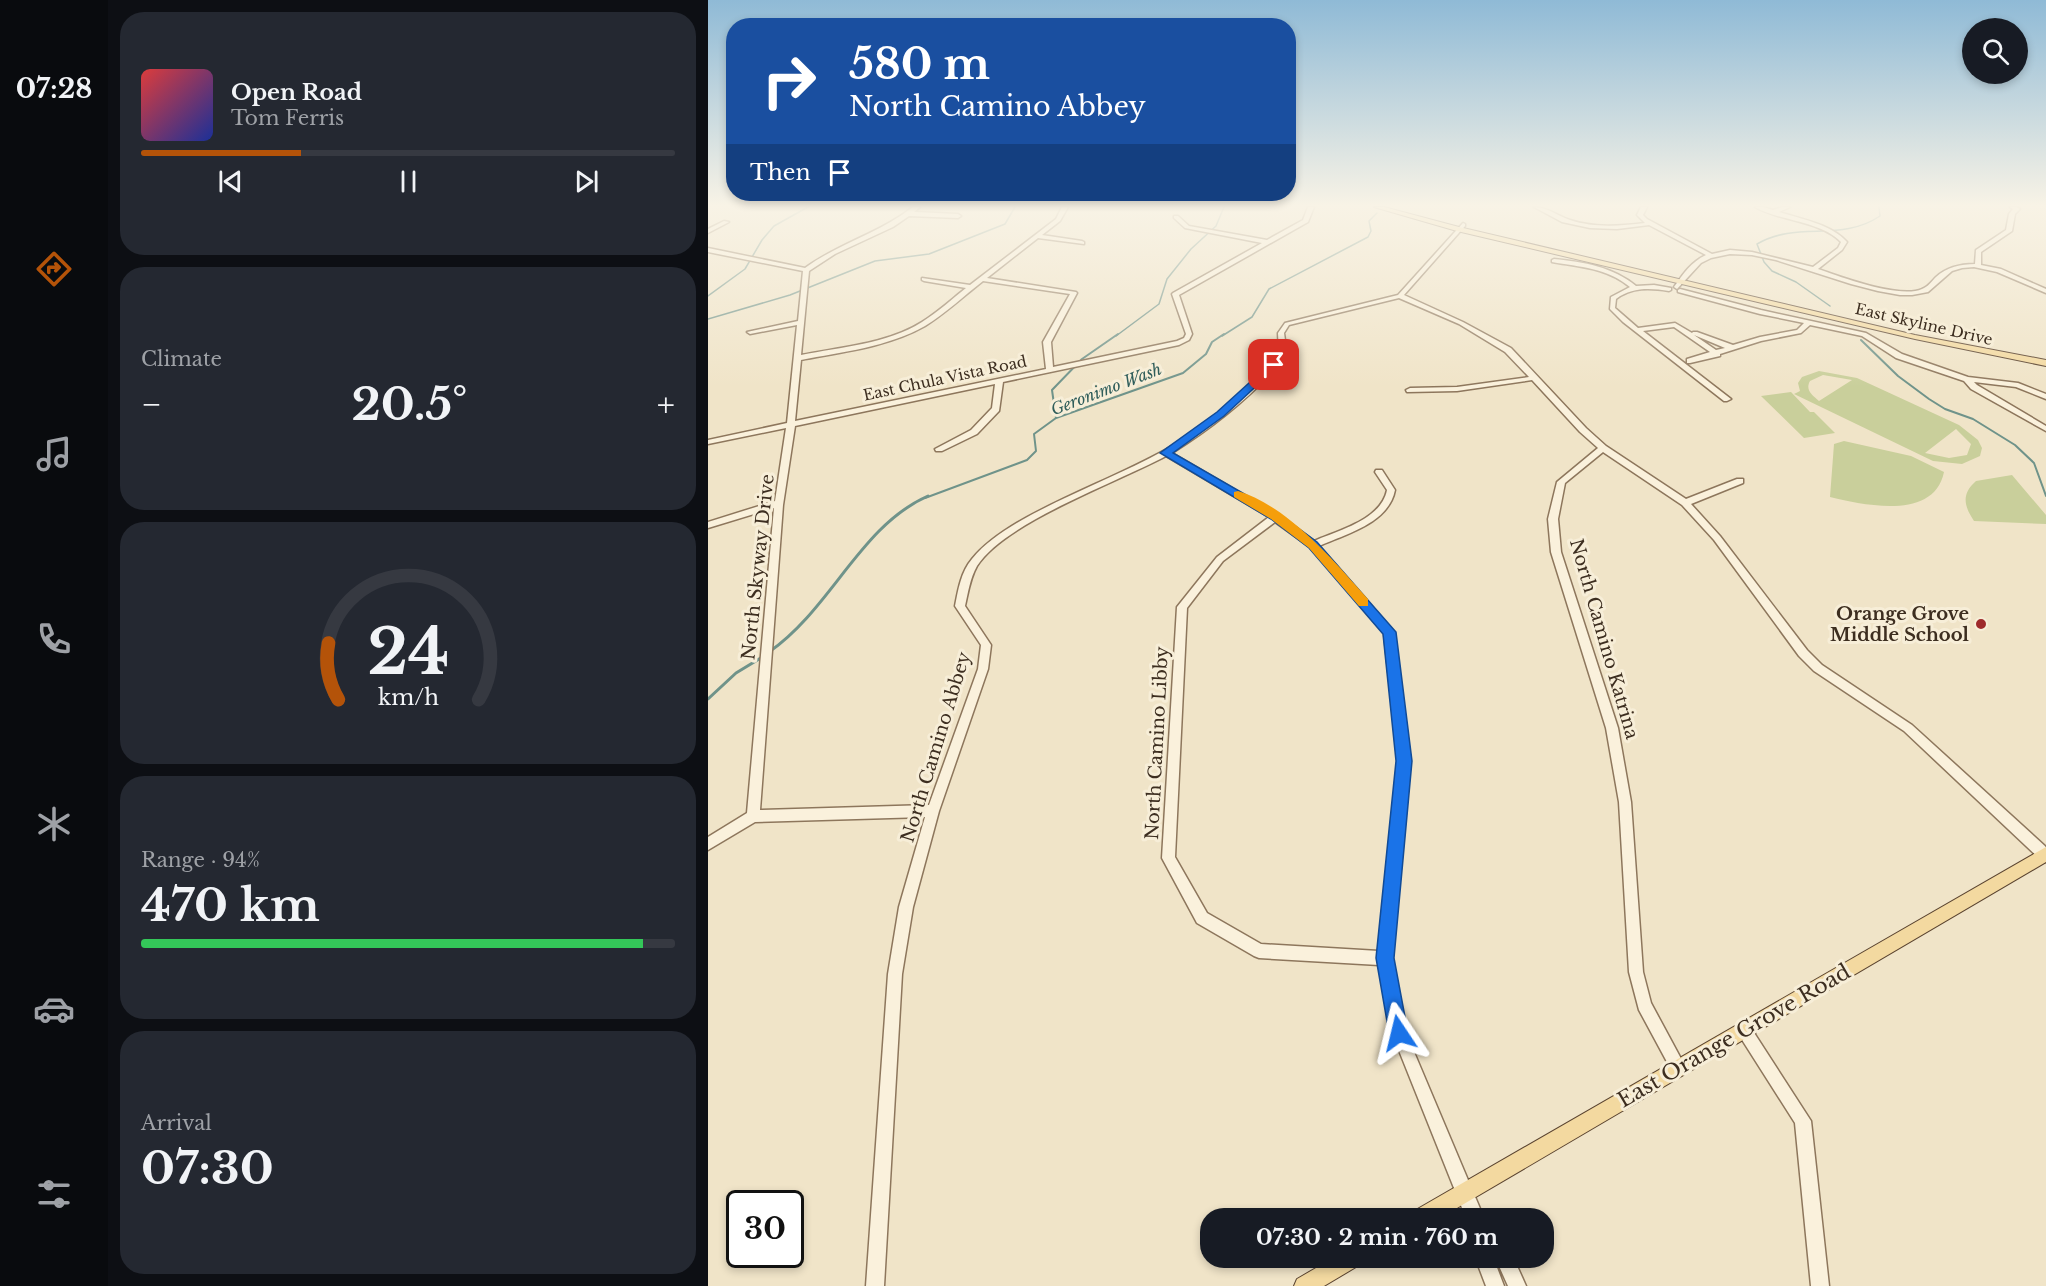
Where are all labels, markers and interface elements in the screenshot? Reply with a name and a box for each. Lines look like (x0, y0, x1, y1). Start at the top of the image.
map controls (1962, 18, 2028, 84)
button: search (1962, 18, 2028, 84)
text: 580 m (849, 38, 990, 90)
icon: right (750, 42, 828, 120)
text: 07:28 (16, 72, 92, 105)
text: Open Road (231, 79, 362, 106)
text: North Camino Abbey (849, 90, 1146, 123)
text: Tom Ferris (231, 106, 344, 130)
icon: arrive (823, 156, 856, 189)
text: Then (750, 159, 811, 186)
icon: previous (214, 165, 247, 198)
icon: pause (392, 165, 425, 198)
icon: next (570, 165, 603, 198)
icon: directions (33, 248, 75, 290)
street label: East Skyline Drive (1853, 299, 1995, 349)
pin (1248, 339, 1299, 390)
text: Climate (141, 347, 222, 371)
icon: arrive (1257, 348, 1290, 381)
street label: East Chula Vista Road (862, 351, 1028, 405)
water label: Geronimo Wash (1048, 359, 1164, 419)
text: 20.5° (351, 376, 467, 432)
text: − (141, 384, 162, 425)
text: + (657, 384, 675, 425)
icon: music (33, 433, 75, 475)
street label: North Skyway Drive (737, 473, 779, 661)
street label: North Camino Katrina (1565, 536, 1643, 742)
place label: Orange Grove Middle School (1830, 603, 1970, 646)
text: 24 (367, 613, 449, 691)
marker: Orange Grove Middle School (1974, 617, 1988, 631)
icon: phone (33, 618, 75, 660)
street label: North Camino Libby (1141, 645, 1173, 840)
street label: North Camino Abbey (897, 649, 976, 845)
text: km/h (378, 684, 439, 711)
icon: climate (33, 803, 75, 845)
text: Range · 94% (141, 848, 260, 872)
text: 470 km (141, 877, 320, 933)
street label: East Orange Grove Road (1613, 959, 1855, 1113)
icon: car (33, 988, 75, 1030)
position arrow (1367, 1001, 1431, 1065)
text: Arrival (141, 1111, 212, 1135)
text: 07:30 (141, 1140, 274, 1196)
icon: filters (33, 1173, 75, 1215)
speed limit sign: 30 (726, 1190, 804, 1268)
text: 07:30 · 2 min · 760 m (1256, 1224, 1498, 1251)

